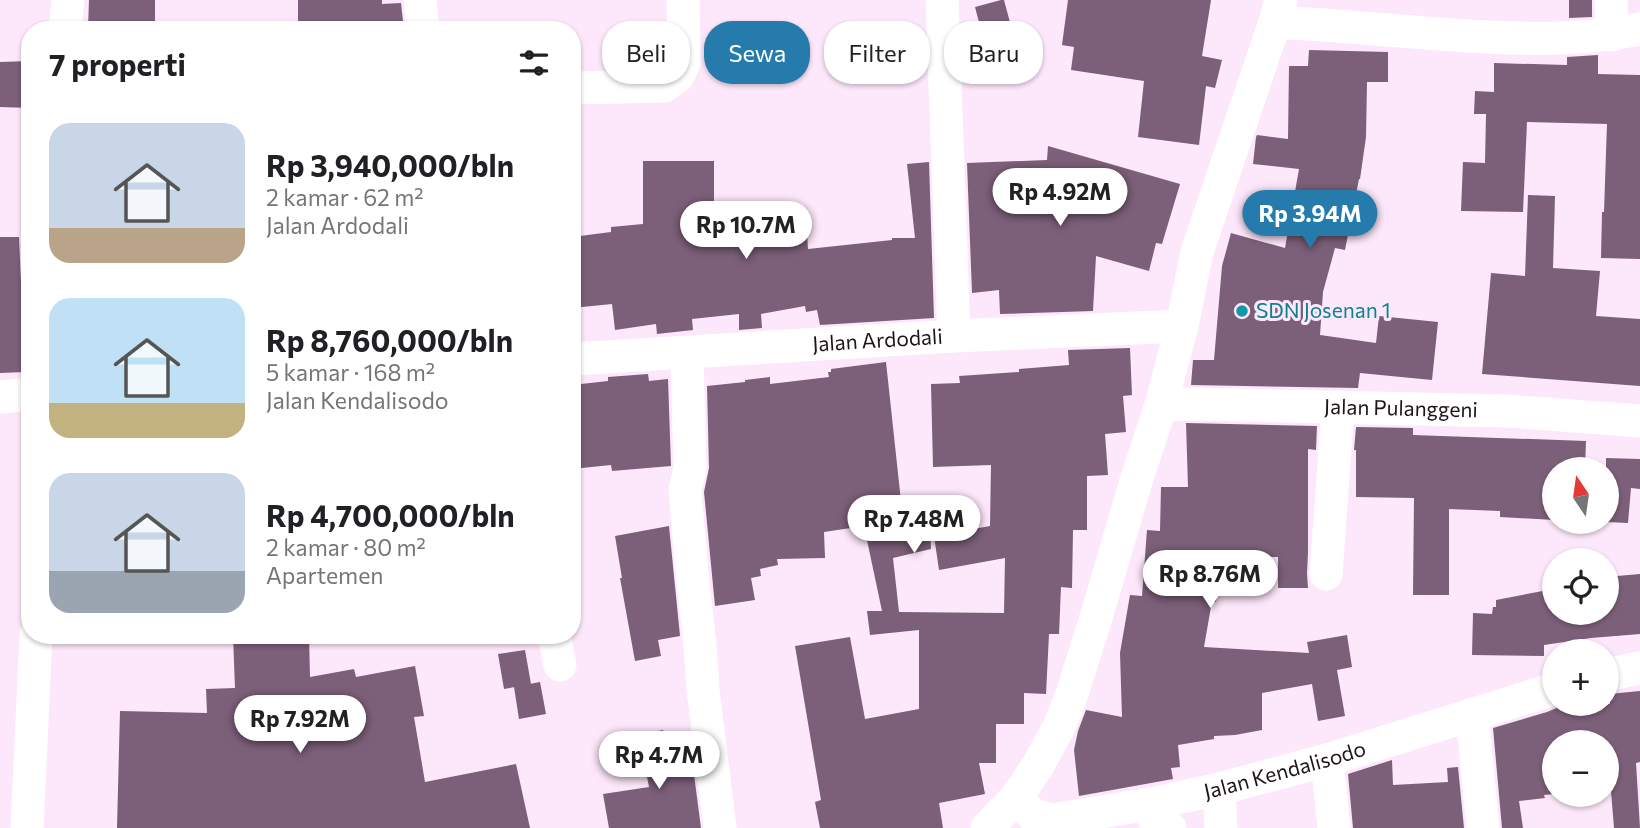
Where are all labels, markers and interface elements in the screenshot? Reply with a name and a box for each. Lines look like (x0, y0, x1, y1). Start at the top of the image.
chip: Beli (602, 21, 690, 84)
chip: Sewa (704, 21, 810, 84)
chip: Filter (824, 21, 930, 84)
chip: Baru (944, 21, 1043, 84)
icon: filters (515, 44, 553, 82)
text: 7 properti (49, 45, 186, 82)
text: Rp 3,940,000/bln (266, 146, 514, 183)
icon: home (105, 151, 189, 235)
pin: Rp 4.92M (988, 168, 1132, 228)
text: Rp 4.92M (1009, 177, 1112, 205)
text: 2 kamar · 62 m² (266, 183, 424, 211)
pin: Rp 3.94M (1238, 190, 1382, 250)
text: Rp 3.94M (1258, 199, 1362, 227)
pin: Rp 10.7M (674, 202, 818, 261)
text: Rp 10.7M (696, 210, 796, 238)
text: Jalan Ardodali (266, 211, 409, 239)
place label: SDN Josenan 1 (1256, 297, 1391, 322)
marker: SDN Josenan 1 (1234, 303, 1250, 319)
text: Rp 8,760,000/bln (266, 321, 513, 358)
street label: Jalan Ardodali (811, 323, 943, 356)
icon: home (105, 326, 189, 410)
text: 5 kamar · 168 m² (266, 358, 435, 386)
text: Jalan Kendalisodo (266, 386, 448, 414)
street label: Jalan Pulanggeni (1324, 393, 1478, 421)
north arrow (1542, 457, 1619, 534)
map controls (1542, 457, 1619, 807)
text: Rp 4,700,000/bln (266, 496, 515, 533)
pin: Rp 7.48M (842, 496, 986, 555)
icon: home (105, 501, 189, 585)
text: Rp 7.48M (863, 504, 965, 532)
text: 2 kamar · 80 m² (266, 533, 426, 561)
button: locate (1542, 548, 1619, 625)
pin: Rp 8.76M (1138, 550, 1282, 610)
text: Rp 8.76M (1159, 559, 1261, 587)
text: Apartemen (266, 561, 383, 589)
button: + (1542, 639, 1619, 716)
pin: Rp 7.92M (228, 696, 372, 755)
text: Rp 7.92M (250, 704, 350, 732)
button: − (1542, 730, 1619, 807)
pin: Rp 4.7M (594, 732, 724, 791)
street label: Jalan Kendalisodo (1201, 735, 1368, 803)
text: Rp 4.7M (615, 740, 703, 768)

